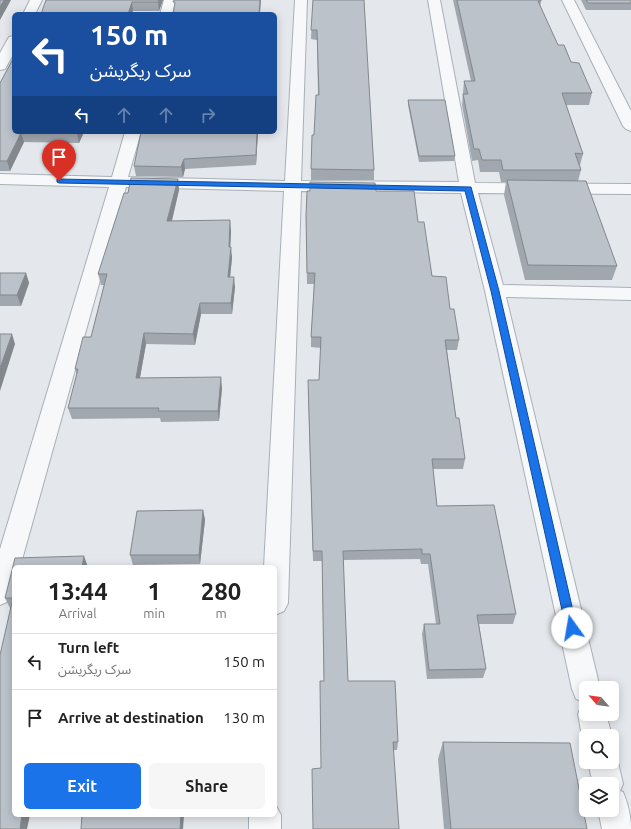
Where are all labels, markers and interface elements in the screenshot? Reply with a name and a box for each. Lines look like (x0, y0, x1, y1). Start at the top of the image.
text: 150 m (90, 19, 168, 50)
icon: left (24, 28, 76, 80)
text: سرک ریگریشن (90, 60, 191, 80)
icon: left (71, 104, 93, 126)
icon: ahead (113, 104, 135, 126)
icon: ahead (155, 104, 177, 126)
icon: right (197, 104, 219, 126)
pin (42, 140, 76, 181)
icon: arrive (48, 146, 70, 168)
text: 13:44 (48, 578, 108, 605)
text: 1 (147, 578, 161, 605)
text: 280 (201, 578, 241, 605)
text: Arrival (59, 606, 97, 620)
text: min (143, 606, 165, 620)
text: m (215, 606, 227, 620)
position arrow (551, 607, 593, 649)
text: Turn left (58, 639, 119, 656)
icon: left (24, 651, 46, 673)
text: 150 m (223, 653, 265, 670)
text: سرک ریگریشن (58, 662, 131, 676)
north arrow (579, 681, 619, 721)
map controls (579, 681, 619, 817)
icon: arrive (24, 707, 46, 729)
text: Arrive at destination (58, 709, 204, 726)
text: 130 m (223, 709, 265, 726)
button: search (579, 729, 619, 769)
button: Exit (24, 763, 141, 809)
button: Share (149, 763, 265, 809)
button: layers (579, 777, 619, 817)

